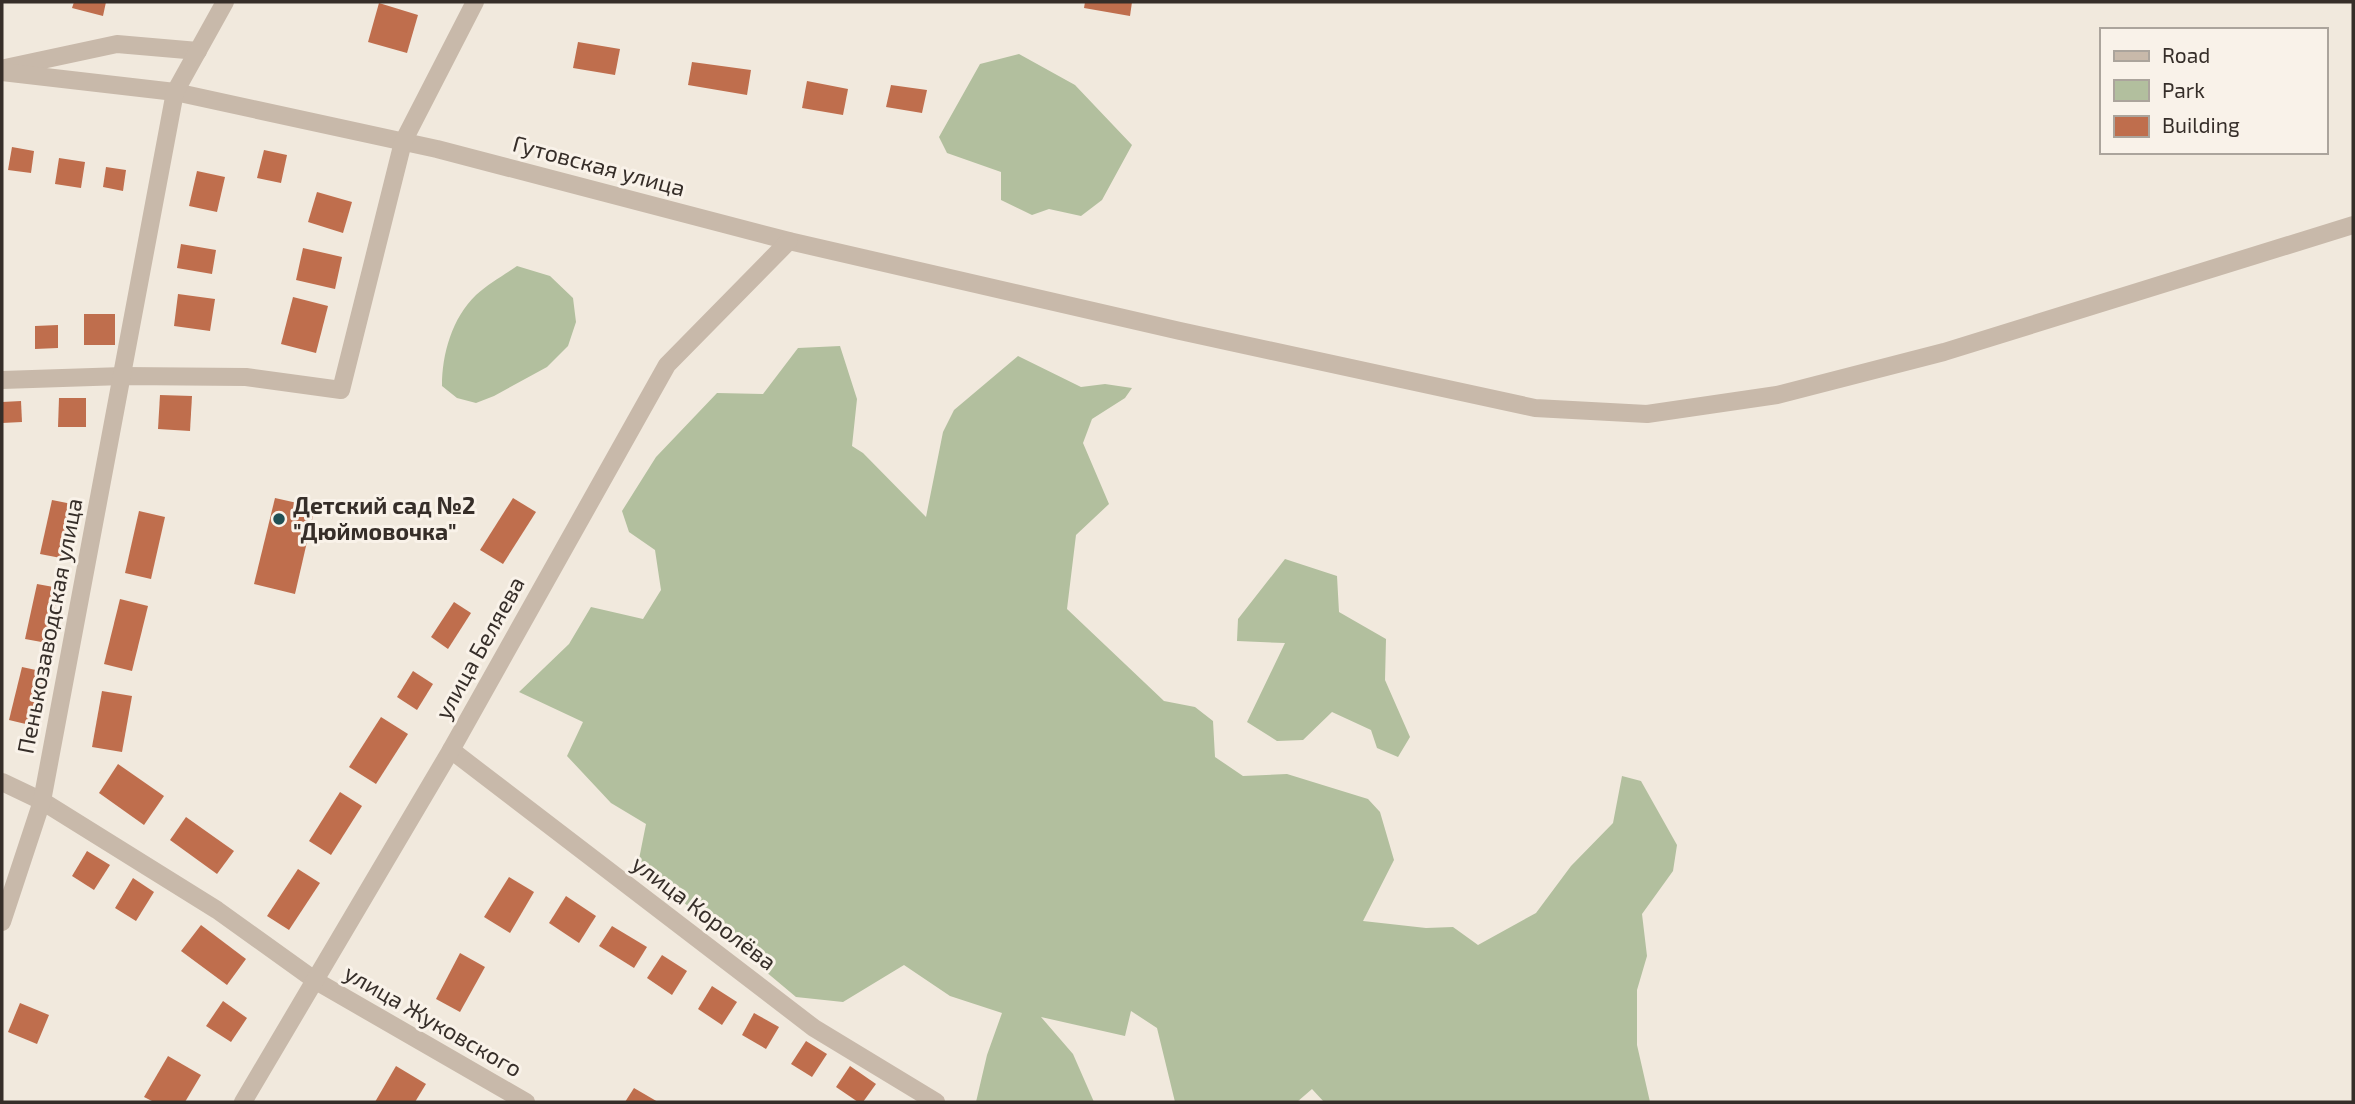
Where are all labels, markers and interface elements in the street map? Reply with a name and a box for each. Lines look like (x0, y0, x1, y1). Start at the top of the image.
legend (2100, 28, 2327, 154)
text: Road (2162, 42, 2210, 67)
text: Park (2162, 77, 2205, 102)
text: Building (2162, 112, 2240, 137)
street label: Гутовская улица (510, 129, 688, 202)
place label: Детский сад №2 "Дюймовочка" (293, 491, 475, 545)
street label: Пенькозаводская улица (11, 496, 89, 756)
marker: Детский сад №2 "Дюймовочка" (271, 511, 287, 527)
street label: улица Беляева (428, 571, 531, 724)
street label: улица Королёва (626, 849, 782, 976)
street label: улица Жуковского (339, 958, 527, 1083)

